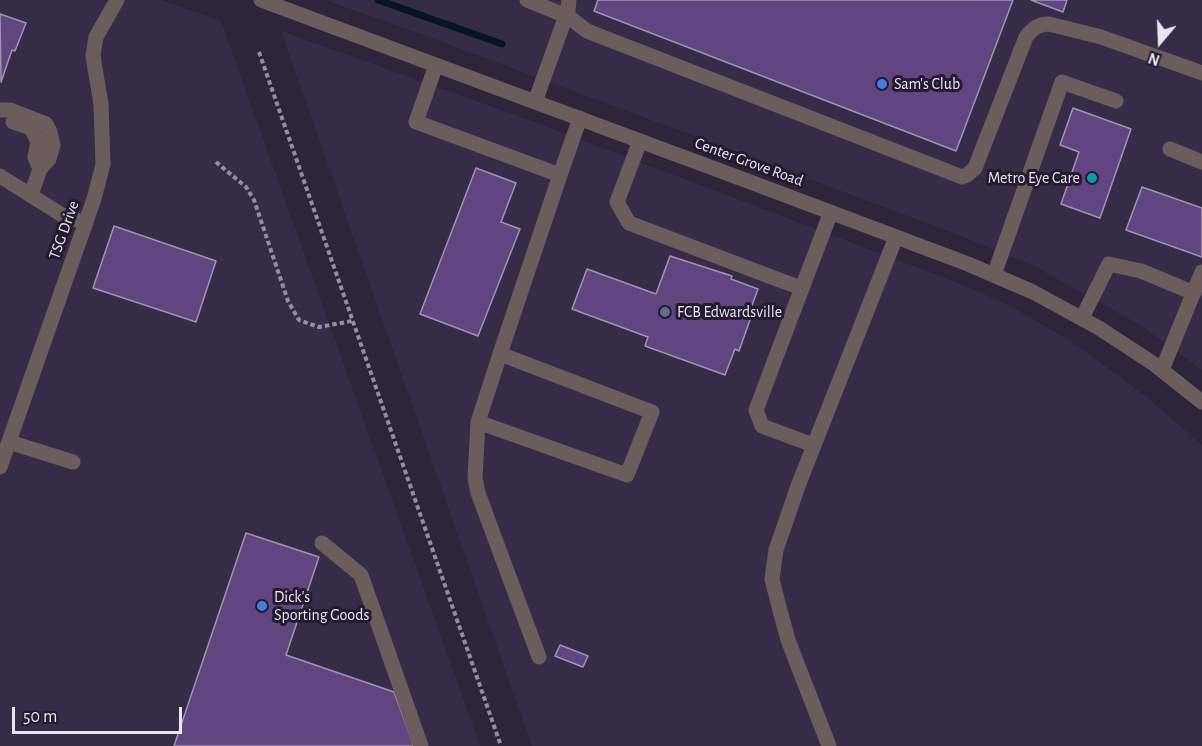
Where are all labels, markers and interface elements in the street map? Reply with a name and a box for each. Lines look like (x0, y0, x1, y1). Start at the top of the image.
north arrow (1130, 12, 1190, 72)
text: N (1146, 50, 1162, 68)
place label: Sam's Club (894, 74, 960, 94)
marker: Sam's Club (875, 77, 889, 91)
street label: Center Grove Road (692, 133, 806, 191)
place label: Metro Eye Care (988, 168, 1080, 188)
marker: Metro Eye Care (1085, 171, 1099, 185)
street label: TSG Drive (45, 198, 83, 262)
place label: FCB Edwardsville (677, 302, 782, 322)
marker: FCB Edwardsville (658, 305, 672, 319)
place label: Dick's Sporting Goods (274, 587, 369, 625)
marker: Dick's Sporting Goods (255, 599, 269, 613)
scale bar (15, 695, 184, 733)
text: 50 m (23, 708, 57, 726)

